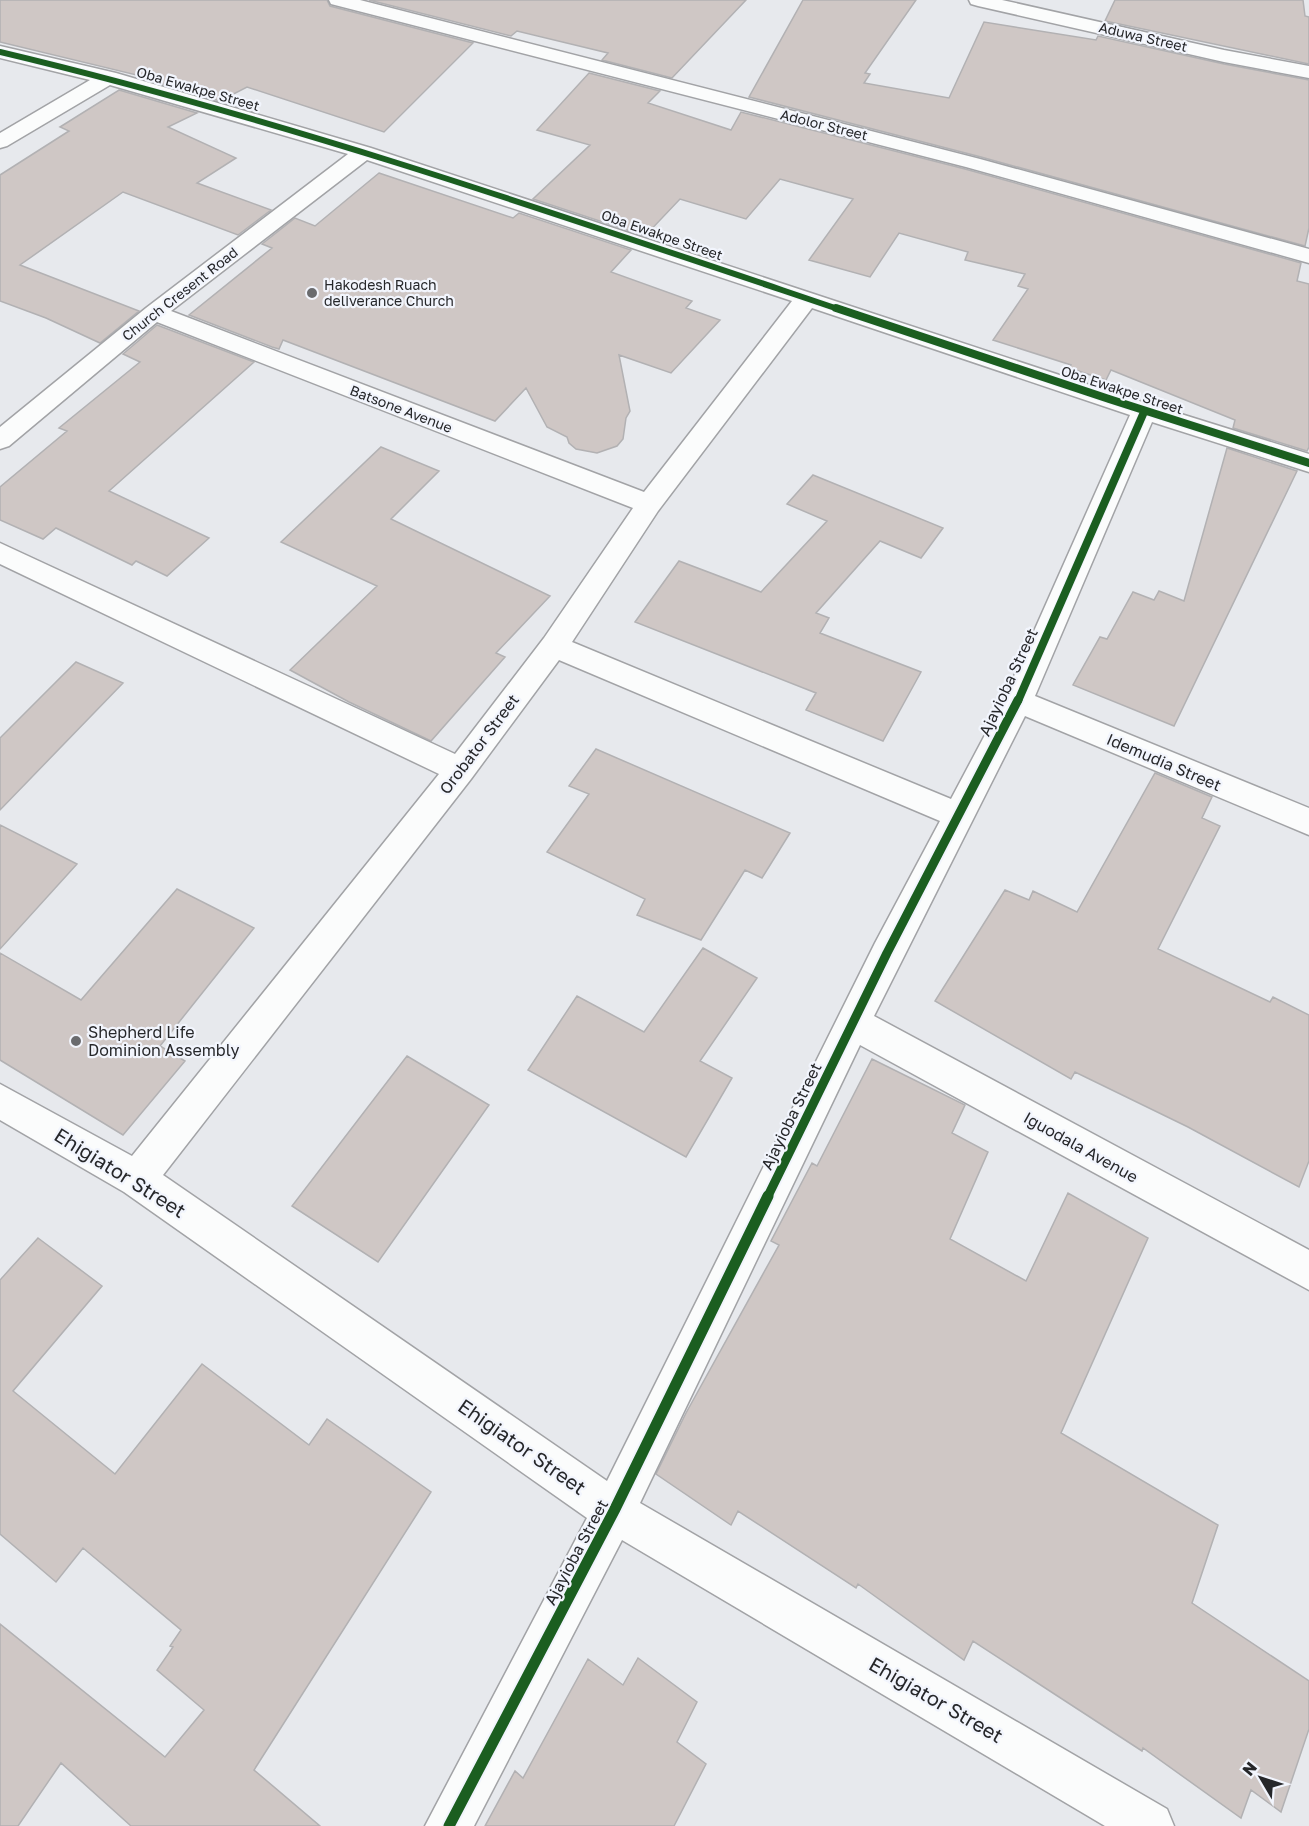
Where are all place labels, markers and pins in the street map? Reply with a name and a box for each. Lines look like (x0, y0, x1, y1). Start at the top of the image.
place label: Hakodesh Ruach deliverance Church (324, 276, 454, 309)
marker: Hakodesh Ruach deliverance Church (305, 286, 319, 300)
place label: Shepherd Life Dominion Assembly (88, 1022, 239, 1060)
marker: Shepherd Life Dominion Assembly (69, 1034, 83, 1048)

